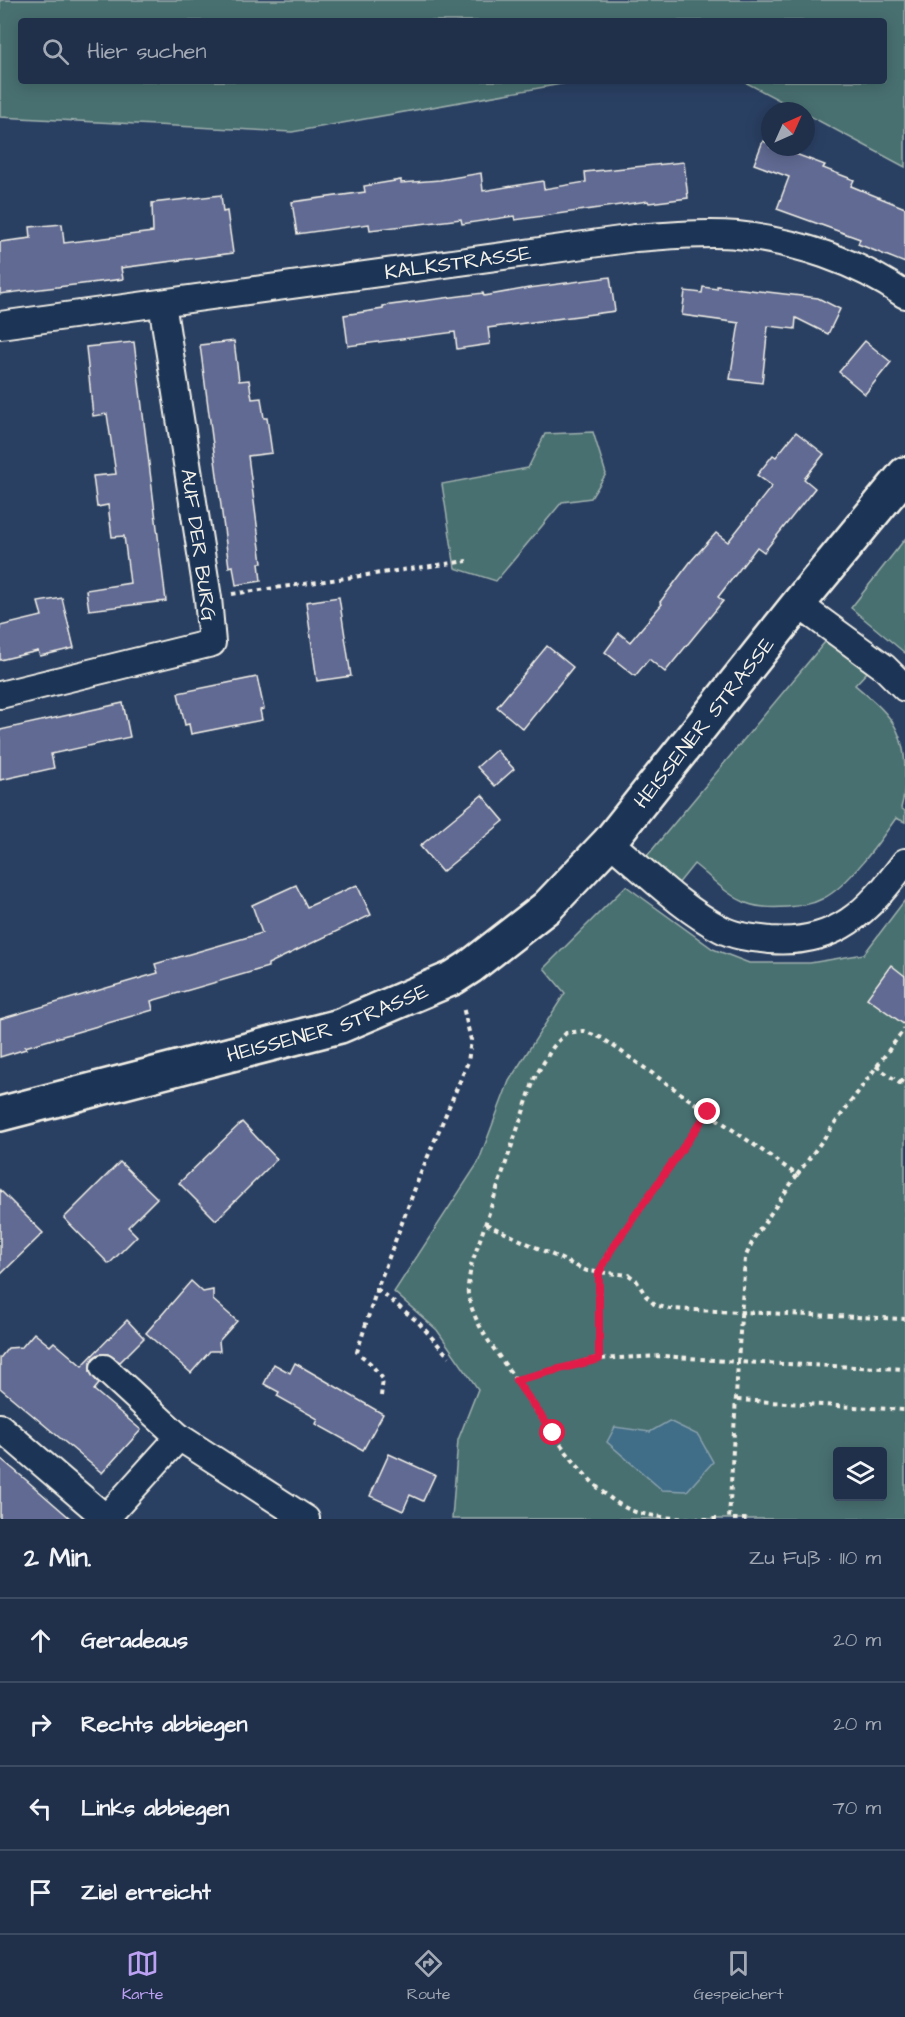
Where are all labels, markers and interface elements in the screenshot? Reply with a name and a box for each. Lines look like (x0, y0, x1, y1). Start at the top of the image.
search box (18, 18, 887, 84)
icon: search (39, 35, 72, 68)
text: Hier suchen (87, 36, 206, 67)
north arrow (761, 102, 815, 156)
street label: KALKSTRASSE (383, 238, 534, 287)
street label: AUF DER BURG (173, 467, 224, 624)
street label: HEISSENER STRASSE (627, 631, 782, 815)
street label: HEISSENER STRASSE (223, 976, 433, 1070)
route end (694, 1098, 720, 1124)
route start (539, 1419, 565, 1445)
map controls (833, 1447, 887, 1501)
button: layers (833, 1447, 887, 1501)
text: 2 Min. (24, 1540, 91, 1576)
text: Zu Fuß · 110 m (749, 1544, 881, 1572)
icon: ahead (24, 1624, 57, 1657)
text: Geradeaus (81, 1625, 188, 1656)
text: 20 m (833, 1626, 881, 1654)
icon: right (24, 1708, 57, 1741)
text: Rechts abbiegen (81, 1709, 248, 1740)
text: 20 m (833, 1710, 881, 1738)
icon: left (24, 1792, 57, 1825)
text: Links abbiegen (81, 1793, 229, 1824)
text: 70 m (833, 1794, 881, 1822)
icon: arrive (24, 1876, 57, 1909)
text: Ziel erreicht (81, 1877, 211, 1908)
tab: Karte (122, 1947, 163, 2005)
tab: Route (407, 1947, 450, 2005)
tab: Gespeichert (694, 1947, 783, 2005)

